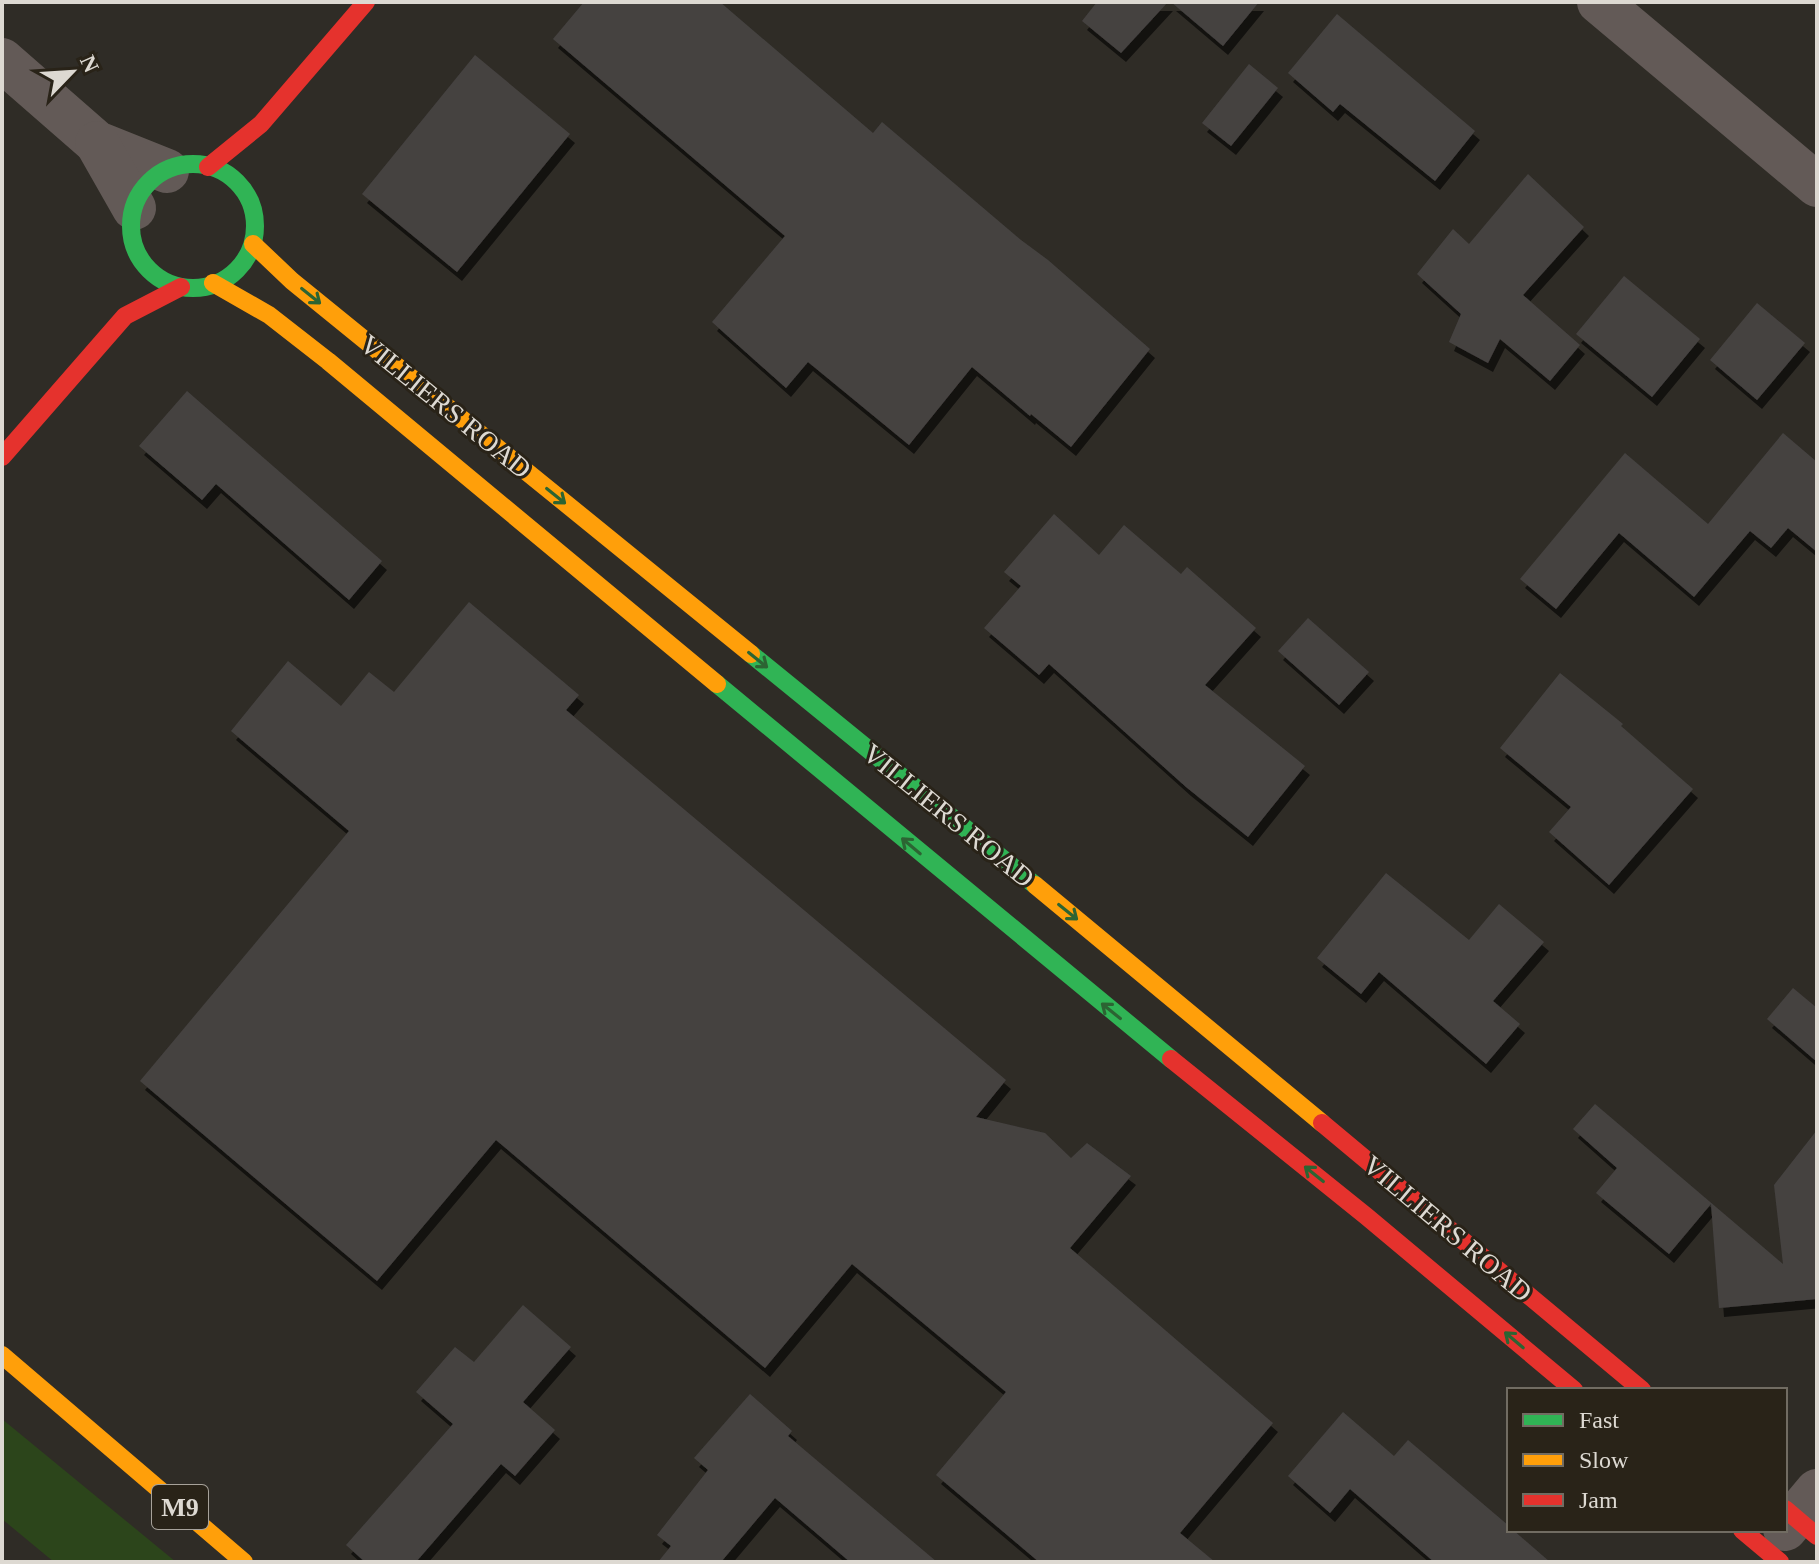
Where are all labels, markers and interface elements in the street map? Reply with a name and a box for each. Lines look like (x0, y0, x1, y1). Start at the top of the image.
north arrow (32, 32, 112, 112)
text: N (75, 51, 104, 76)
one-way arrow (300, 287, 321, 305)
street label: VILLIERS ROAD (354, 328, 537, 485)
one-way arrow (546, 486, 567, 504)
one-way arrow (747, 651, 768, 668)
street label: VILLIERS ROAD (857, 737, 1040, 894)
one-way arrow (901, 837, 922, 855)
one-way arrow (1057, 903, 1078, 921)
one-way arrow (1101, 1003, 1122, 1020)
street label: VILLIERS ROAD (1357, 1149, 1538, 1308)
one-way arrow (1304, 1166, 1325, 1183)
one-way arrow (1505, 1331, 1525, 1349)
legend (1507, 1388, 1787, 1532)
text: Fast (1579, 1407, 1619, 1433)
text: Slow (1579, 1447, 1629, 1473)
road number: M9 (152, 1485, 208, 1529)
text: Jam (1579, 1487, 1618, 1513)

